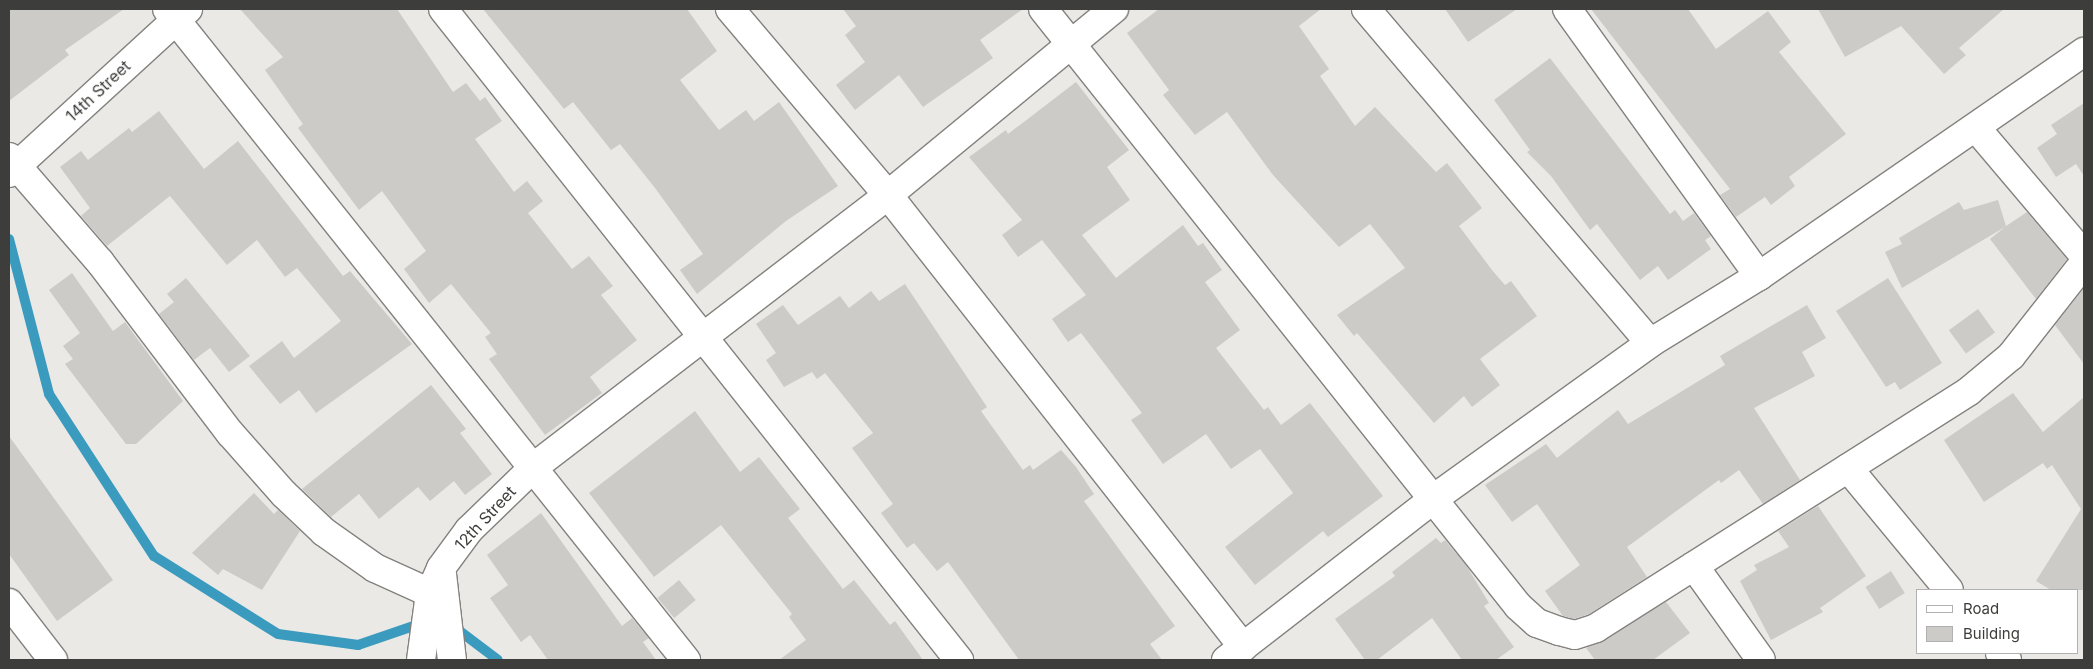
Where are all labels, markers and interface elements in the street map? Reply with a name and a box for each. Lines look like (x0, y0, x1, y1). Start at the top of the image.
street label: 14th Street (62, 56, 134, 126)
street label: 12th Street (450, 482, 520, 554)
legend (1916, 589, 2078, 654)
text: Road (1963, 599, 1999, 618)
text: Building (1963, 624, 2020, 643)

